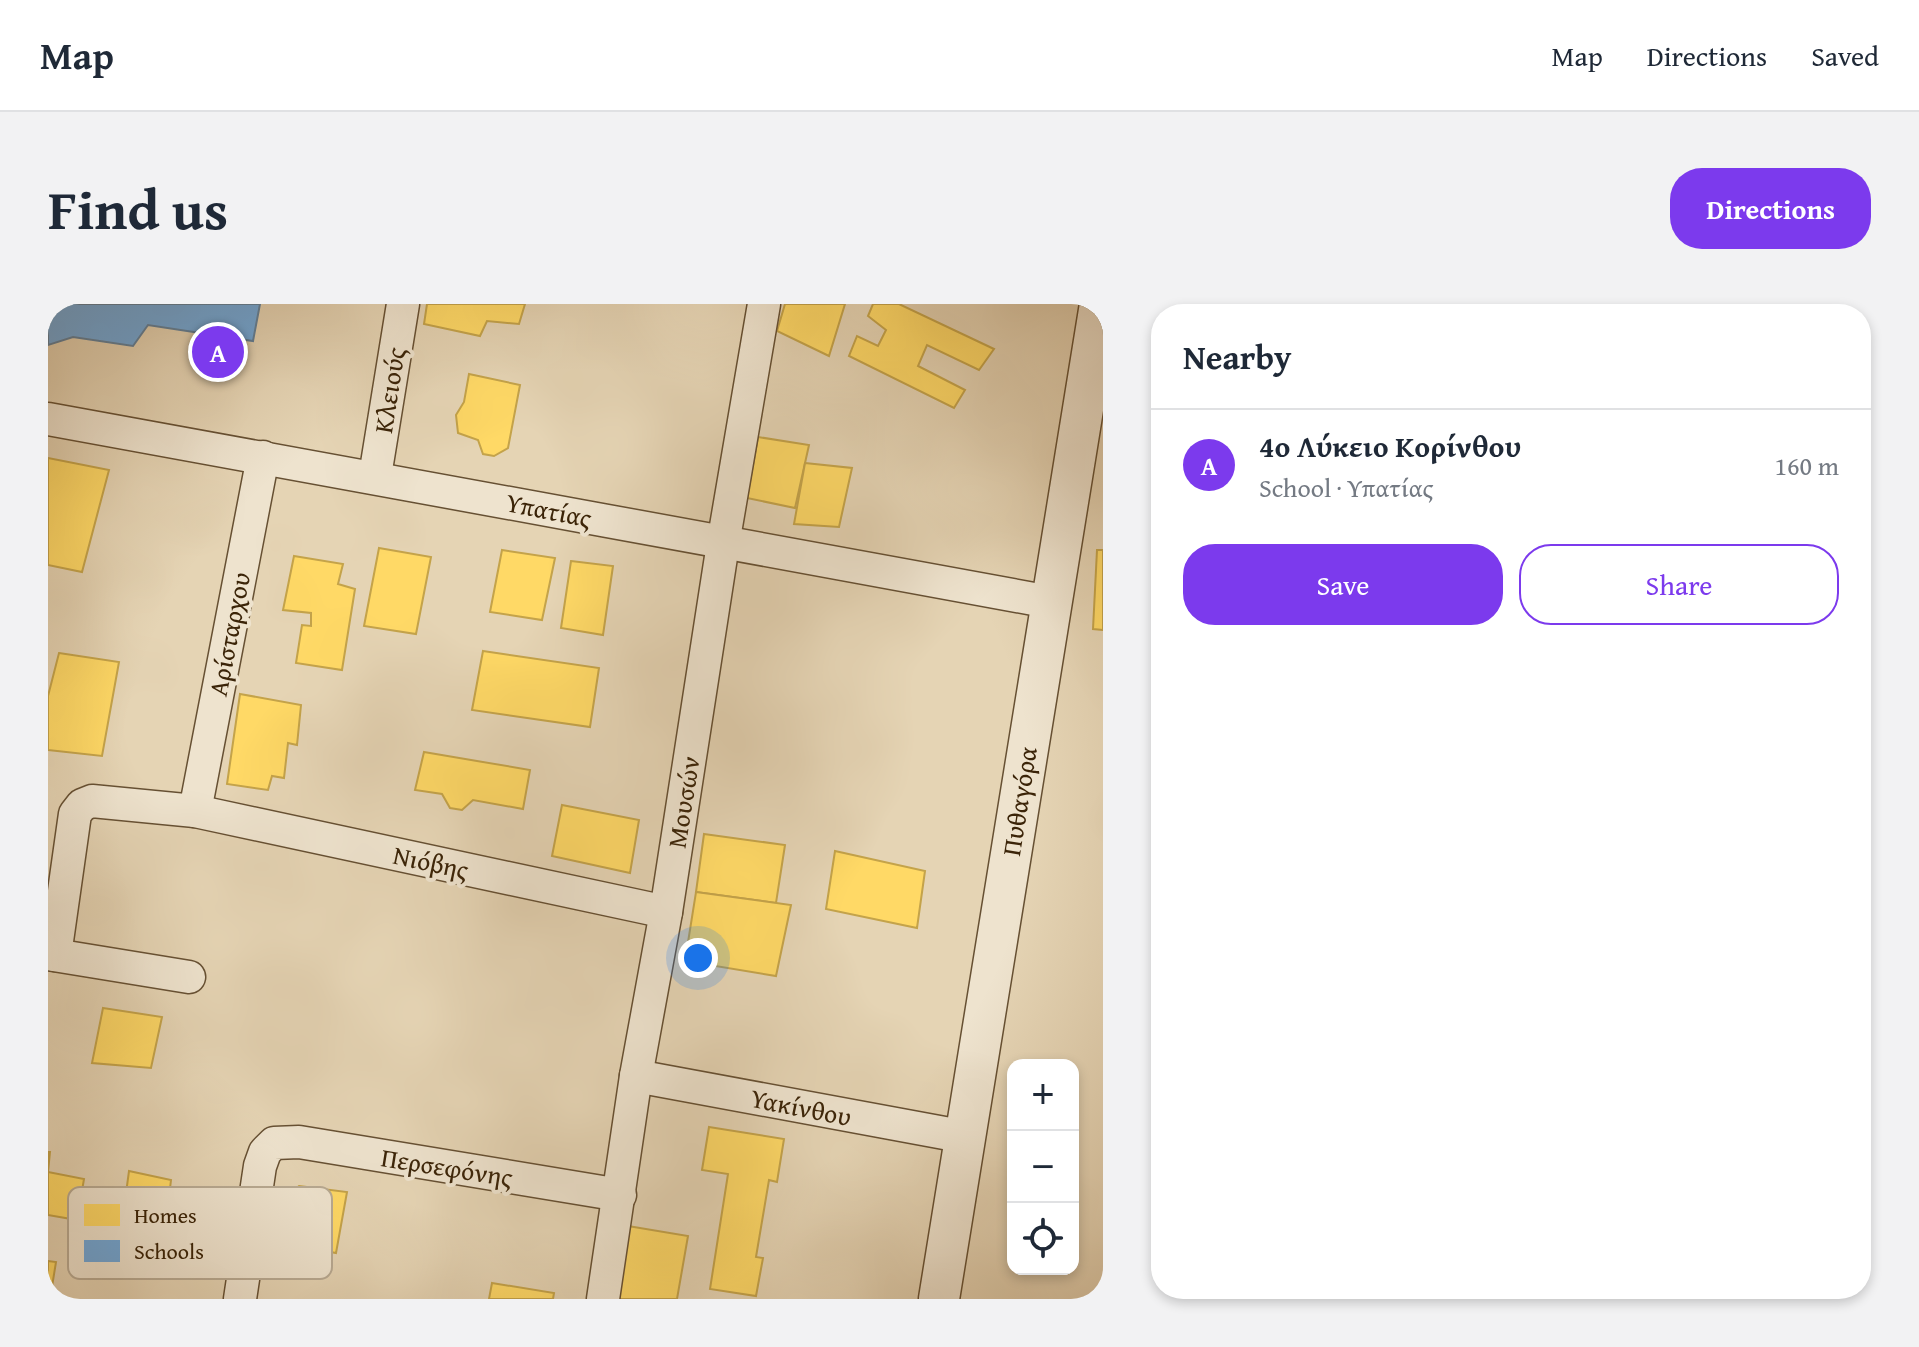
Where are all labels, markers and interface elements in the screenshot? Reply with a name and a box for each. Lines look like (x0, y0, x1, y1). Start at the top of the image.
text: Map (40, 27, 114, 83)
text: Map (1551, 35, 1603, 76)
text: Directions (1647, 35, 1767, 76)
text: Saved (1811, 35, 1879, 76)
text: Find us (48, 167, 228, 250)
button: Directions (1670, 168, 1871, 249)
pin: A (192, 322, 244, 382)
text: Nearby (1183, 332, 1292, 381)
street label: Κλειούς (363, 344, 415, 436)
text: 4ο Λύκειο Κορίνθου (1259, 424, 1521, 468)
text: A (1201, 446, 1217, 485)
text: 160 m (1774, 446, 1839, 485)
text: School · Υπατίας (1259, 468, 1433, 507)
street label: Υπατίας (502, 482, 595, 537)
button: Save (1183, 544, 1503, 625)
button: Share (1519, 544, 1839, 625)
street label: Αρίσταρχου (198, 569, 260, 699)
street label: Πυθαγόρα (991, 743, 1047, 859)
street label: Μουσών (656, 753, 710, 851)
street label: Νιόβης (390, 835, 472, 889)
your location (678, 938, 718, 978)
map controls (1007, 1059, 1079, 1275)
button: + (1007, 1059, 1079, 1131)
street label: Υακίνθου (746, 1078, 855, 1136)
button: − (1007, 1131, 1079, 1203)
street label: Περσεφόνης (378, 1137, 516, 1197)
legend (68, 1187, 332, 1279)
text: Homes (134, 1199, 197, 1231)
button: locate (1007, 1203, 1079, 1275)
text: Schools (134, 1235, 204, 1267)

